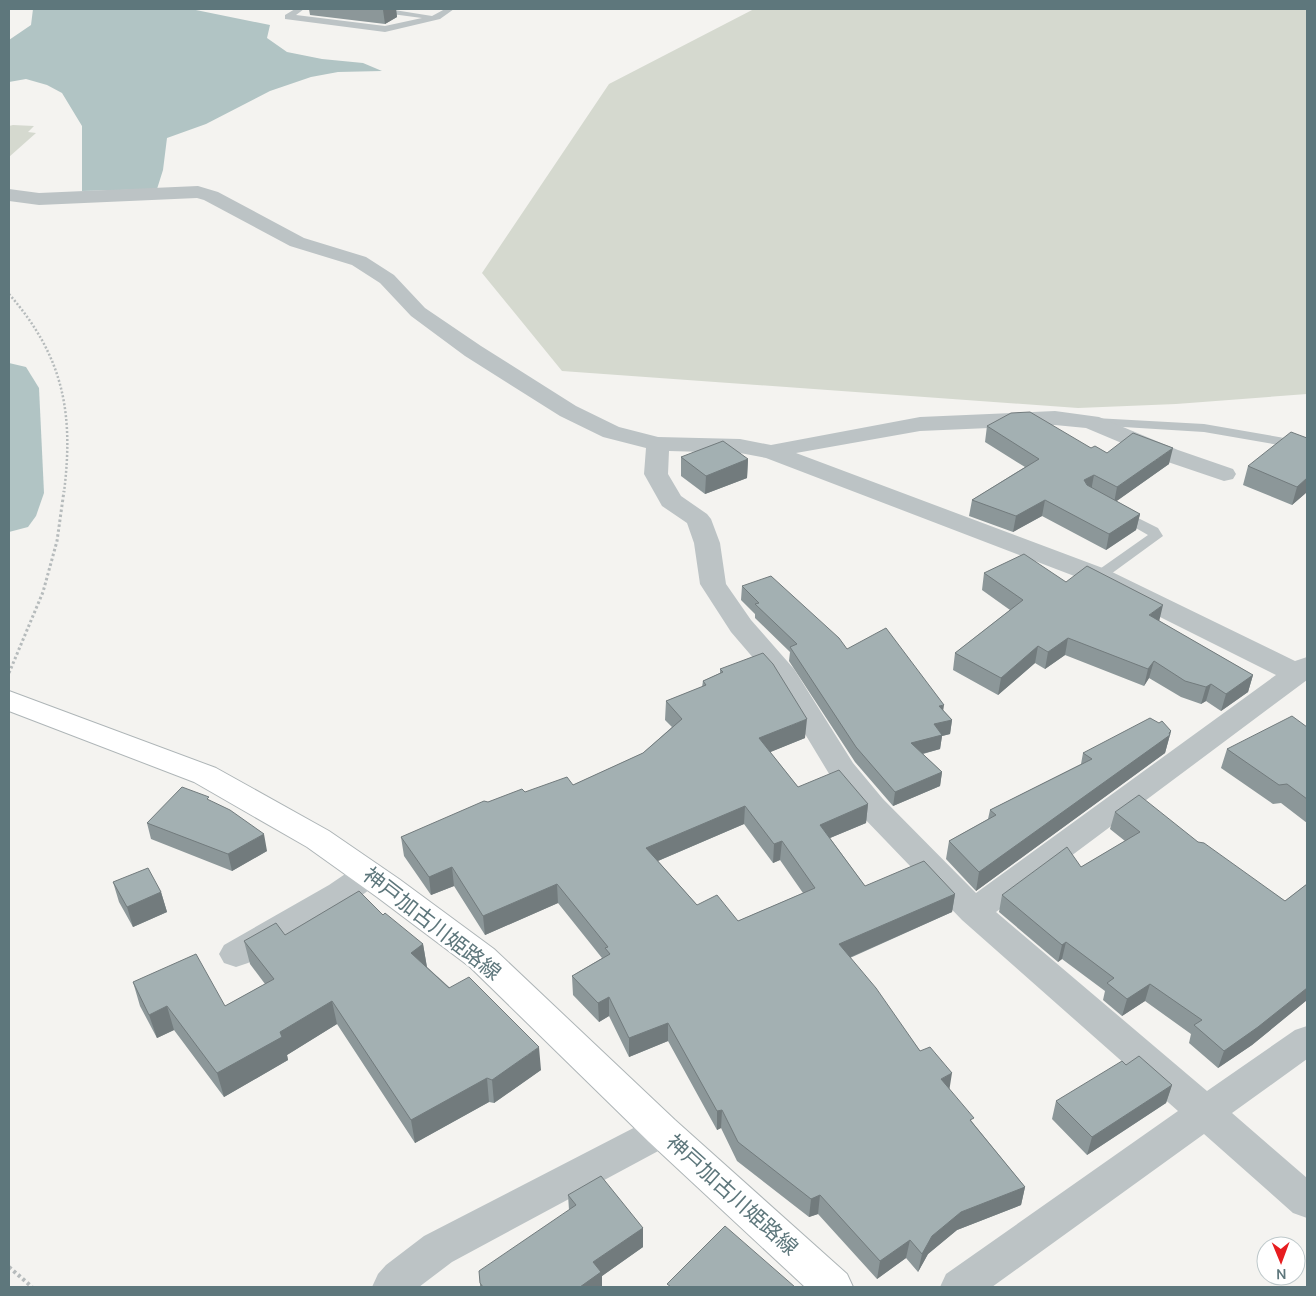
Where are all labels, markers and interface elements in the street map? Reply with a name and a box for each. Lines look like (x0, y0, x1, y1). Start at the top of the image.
street label: 神戸加古川姫路線 (358, 860, 507, 986)
street label: 神戸加古川姫路線 (661, 1128, 804, 1261)
north arrow (1256, 1236, 1306, 1286)
text: N (1276, 1265, 1286, 1284)

